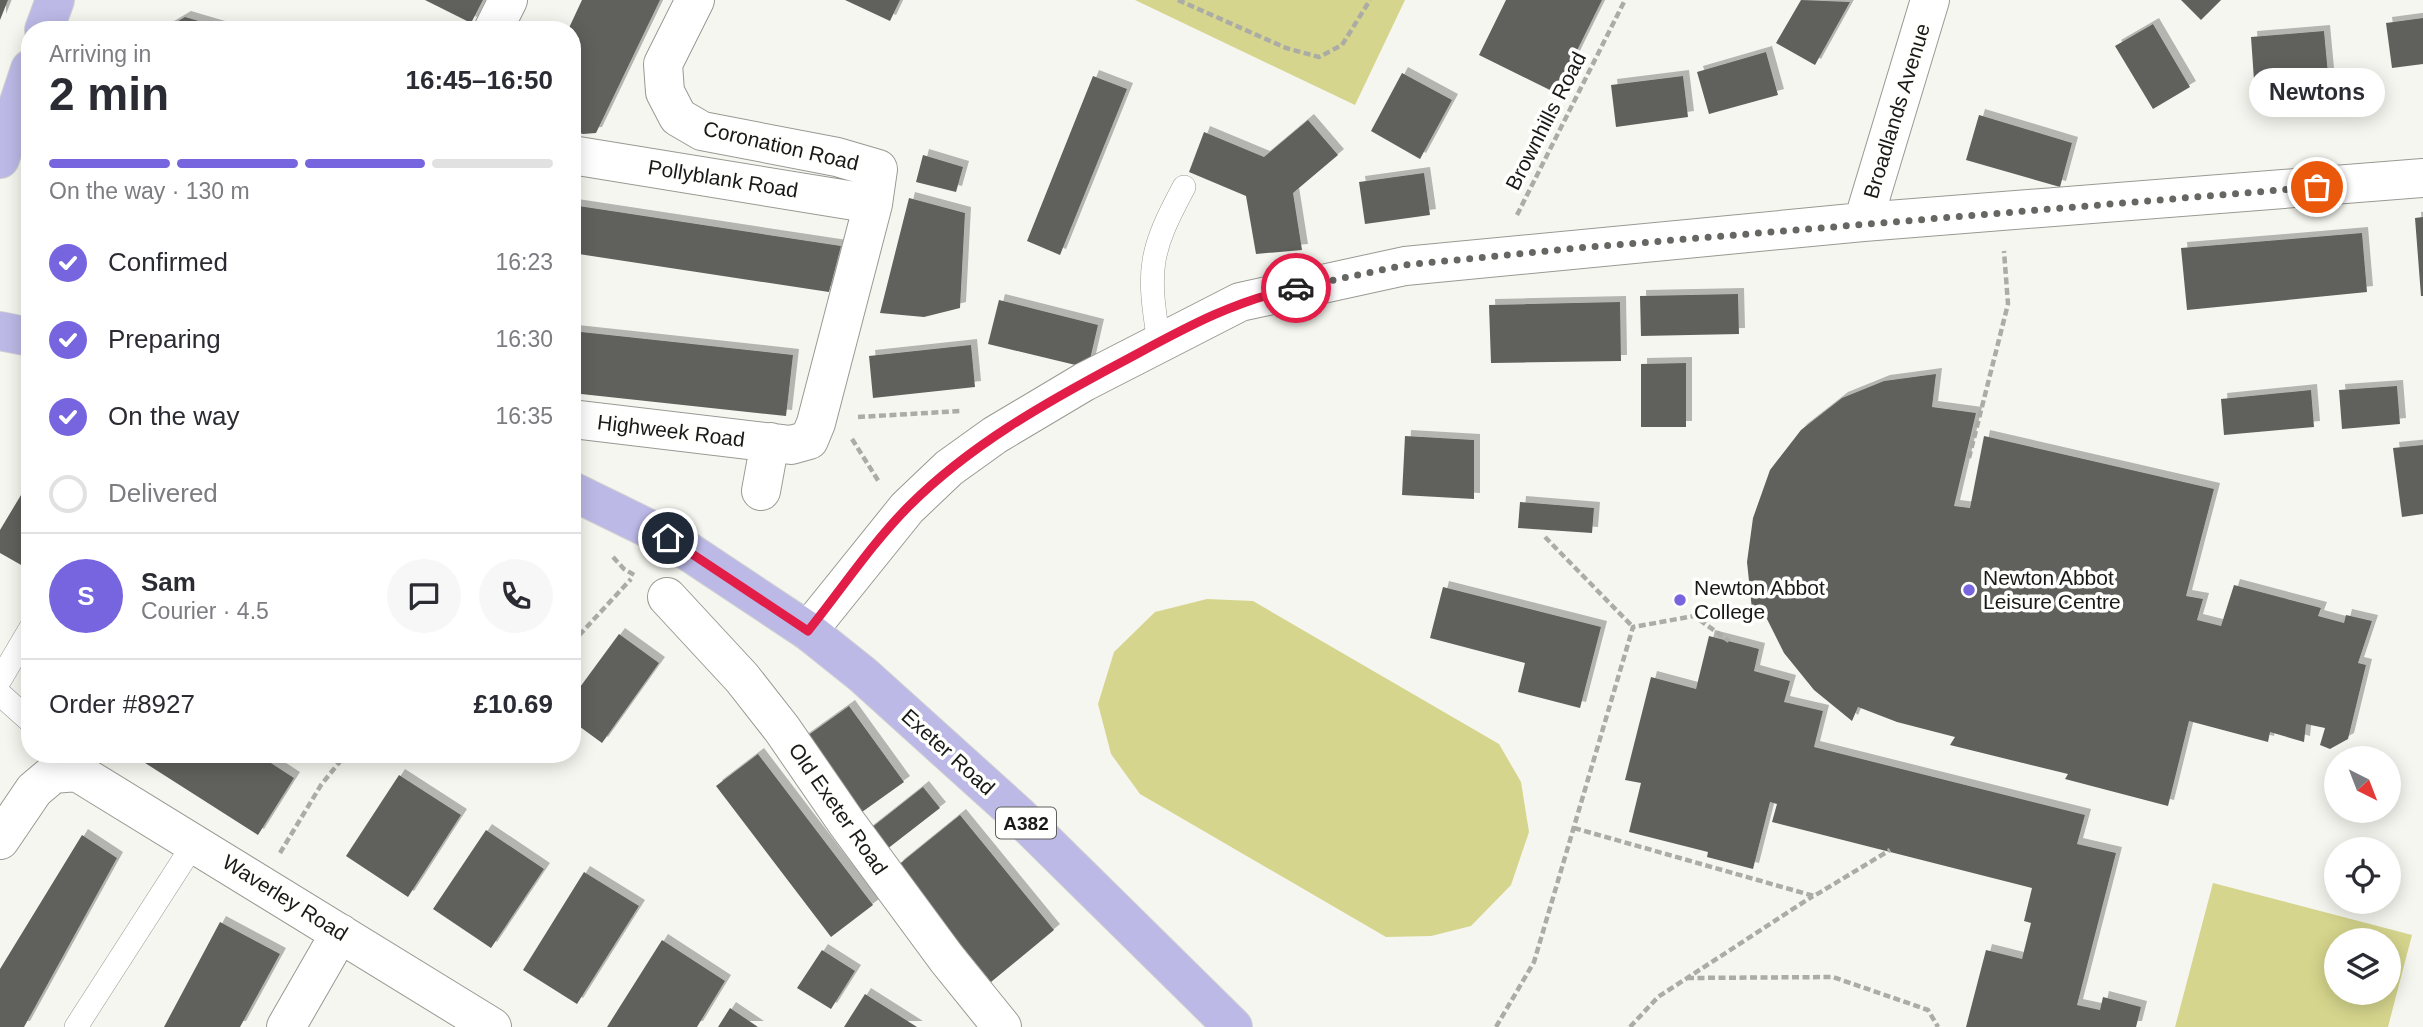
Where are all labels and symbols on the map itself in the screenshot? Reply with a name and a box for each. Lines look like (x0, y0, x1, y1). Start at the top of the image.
street label: Broadlands Avenue (1859, 21, 1934, 201)
street label: Brownhills Road (1501, 48, 1590, 194)
callout: Newtons (2249, 68, 2385, 117)
street label: Coronation Road (701, 116, 861, 175)
street label: Pollyblank Road (646, 155, 800, 202)
pin (2287, 157, 2347, 217)
courier (1261, 253, 1331, 323)
street label: Highweek Road (596, 410, 746, 451)
pin (638, 508, 698, 568)
place label: Newton Abbot Leisure Centre (1983, 566, 2121, 613)
place label: Newton Abbot College (1694, 576, 1825, 623)
marker: Newton Abbot Leisure Centre (1961, 582, 1977, 598)
marker: Newton Abbot College (1672, 592, 1688, 608)
street label: Exeter Road (897, 704, 999, 799)
street label: Old Exeter Road (784, 739, 892, 879)
north arrow (2324, 746, 2401, 822)
road number: A382 (996, 808, 1056, 838)
street label: Waverley Road (219, 850, 352, 945)

